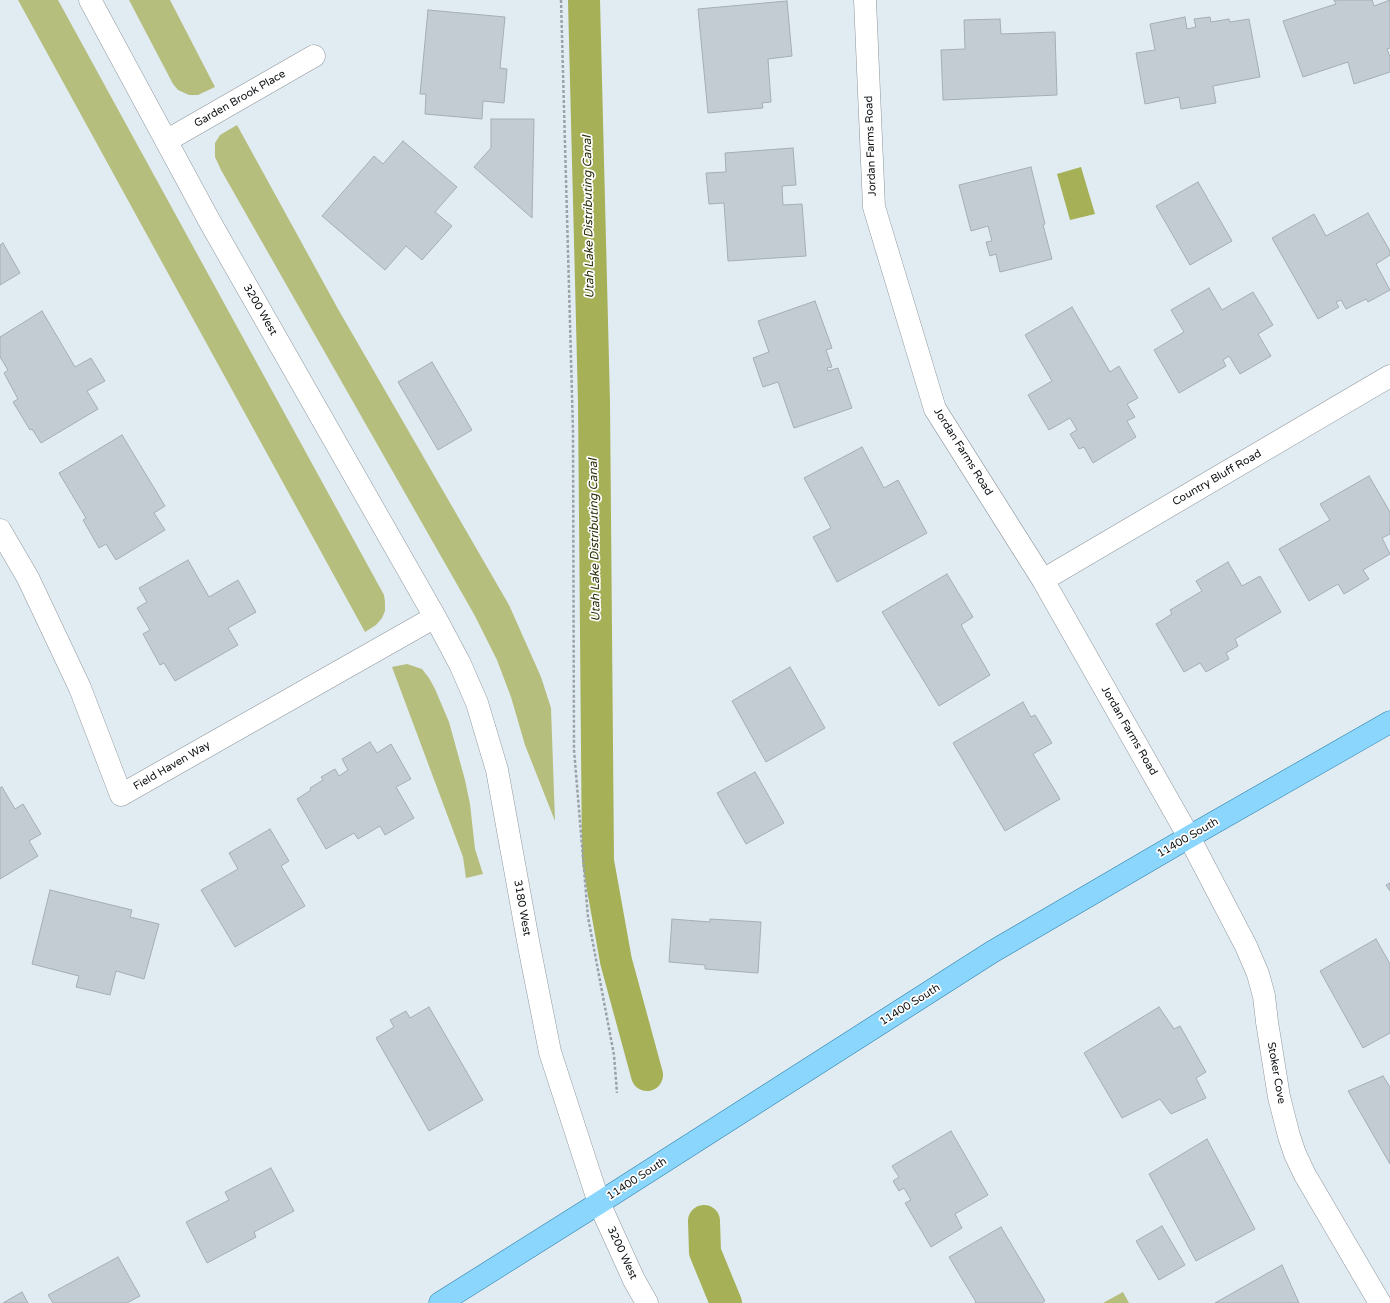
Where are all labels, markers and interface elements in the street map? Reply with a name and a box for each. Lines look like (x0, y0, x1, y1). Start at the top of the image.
street label: Garden Brook Place (192, 67, 288, 131)
street label: Jordan Farms Road (863, 95, 879, 197)
water label: Utah Lake Distributing Canal (580, 135, 598, 299)
street label: 3200 West (240, 282, 280, 338)
street label: Jordan Farms Road (931, 406, 995, 498)
street label: Country Bluff Road (1170, 447, 1264, 509)
water label: Utah Lake Distributing Canal (586, 458, 604, 622)
street label: Jordan Farms Road (1098, 684, 1160, 778)
street label: Field Haven Way (131, 739, 213, 793)
street label: 11400 South (1155, 815, 1221, 861)
street label: 3180 West (511, 879, 533, 937)
street label: 11400 South (877, 981, 943, 1029)
street label: Stoker Cove (1264, 1041, 1288, 1105)
street label: 11400 South (605, 1155, 669, 1203)
street label: 3200 West (604, 1224, 640, 1282)

